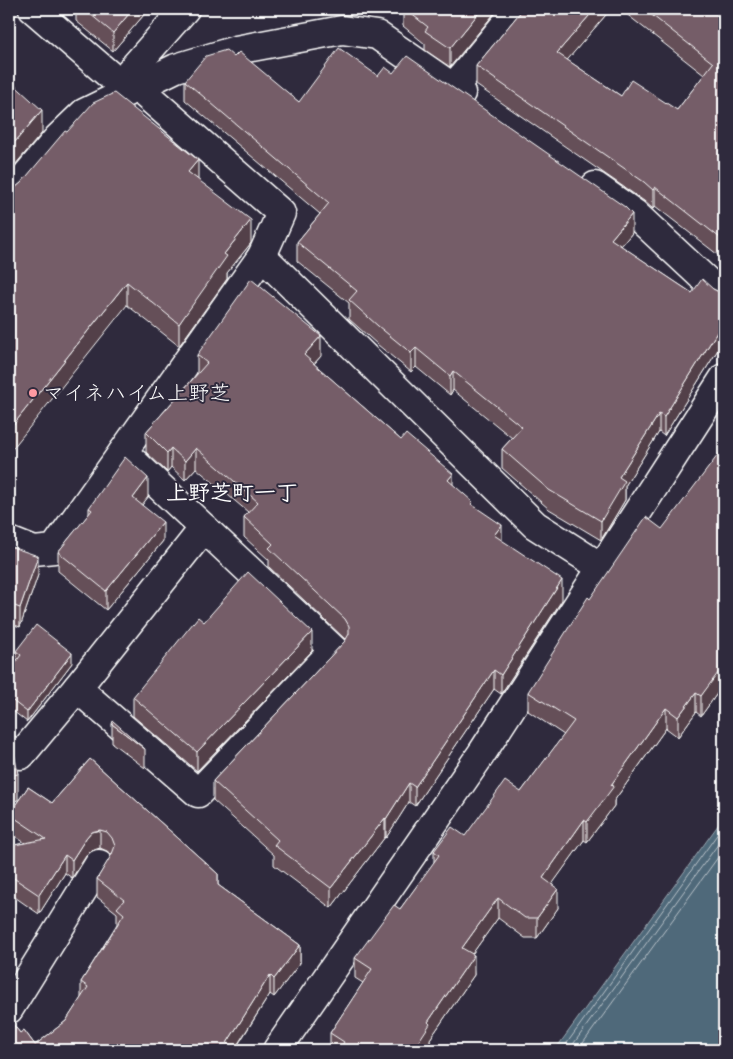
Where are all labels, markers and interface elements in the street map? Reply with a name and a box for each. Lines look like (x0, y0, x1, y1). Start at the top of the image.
place label: マイネハイム上野芝 (43, 380, 230, 406)
marker: マイネハイム上野芝 (27, 387, 39, 399)
district label: 上野芝町一丁 (166, 479, 298, 507)

